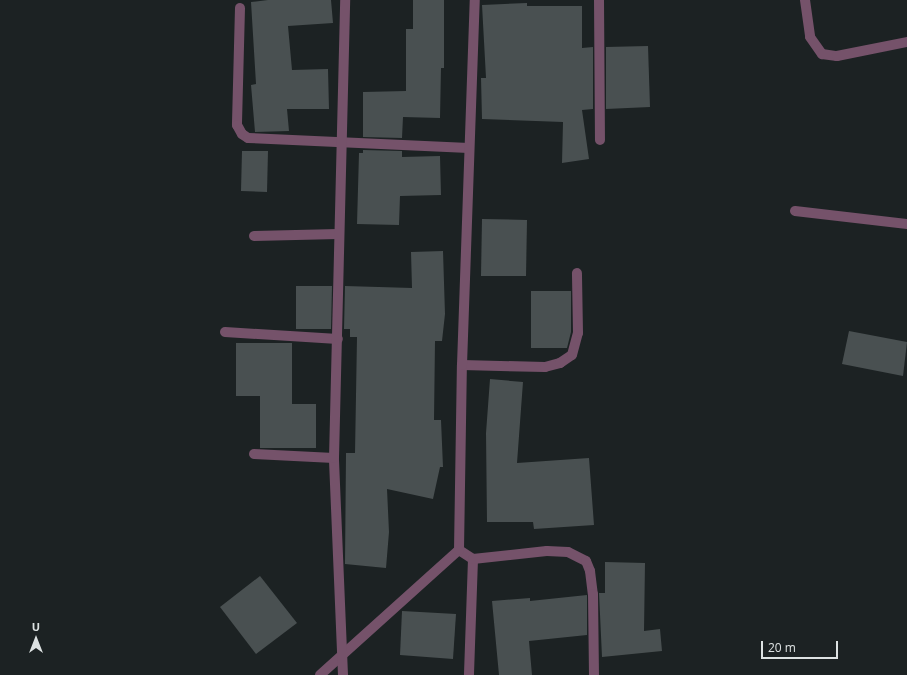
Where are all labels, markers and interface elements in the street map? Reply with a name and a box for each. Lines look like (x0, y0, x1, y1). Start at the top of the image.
north arrow (16, 619, 56, 659)
text: U (32, 619, 40, 634)
scale bar (763, 633, 840, 659)
text: 20 m (768, 639, 796, 656)

